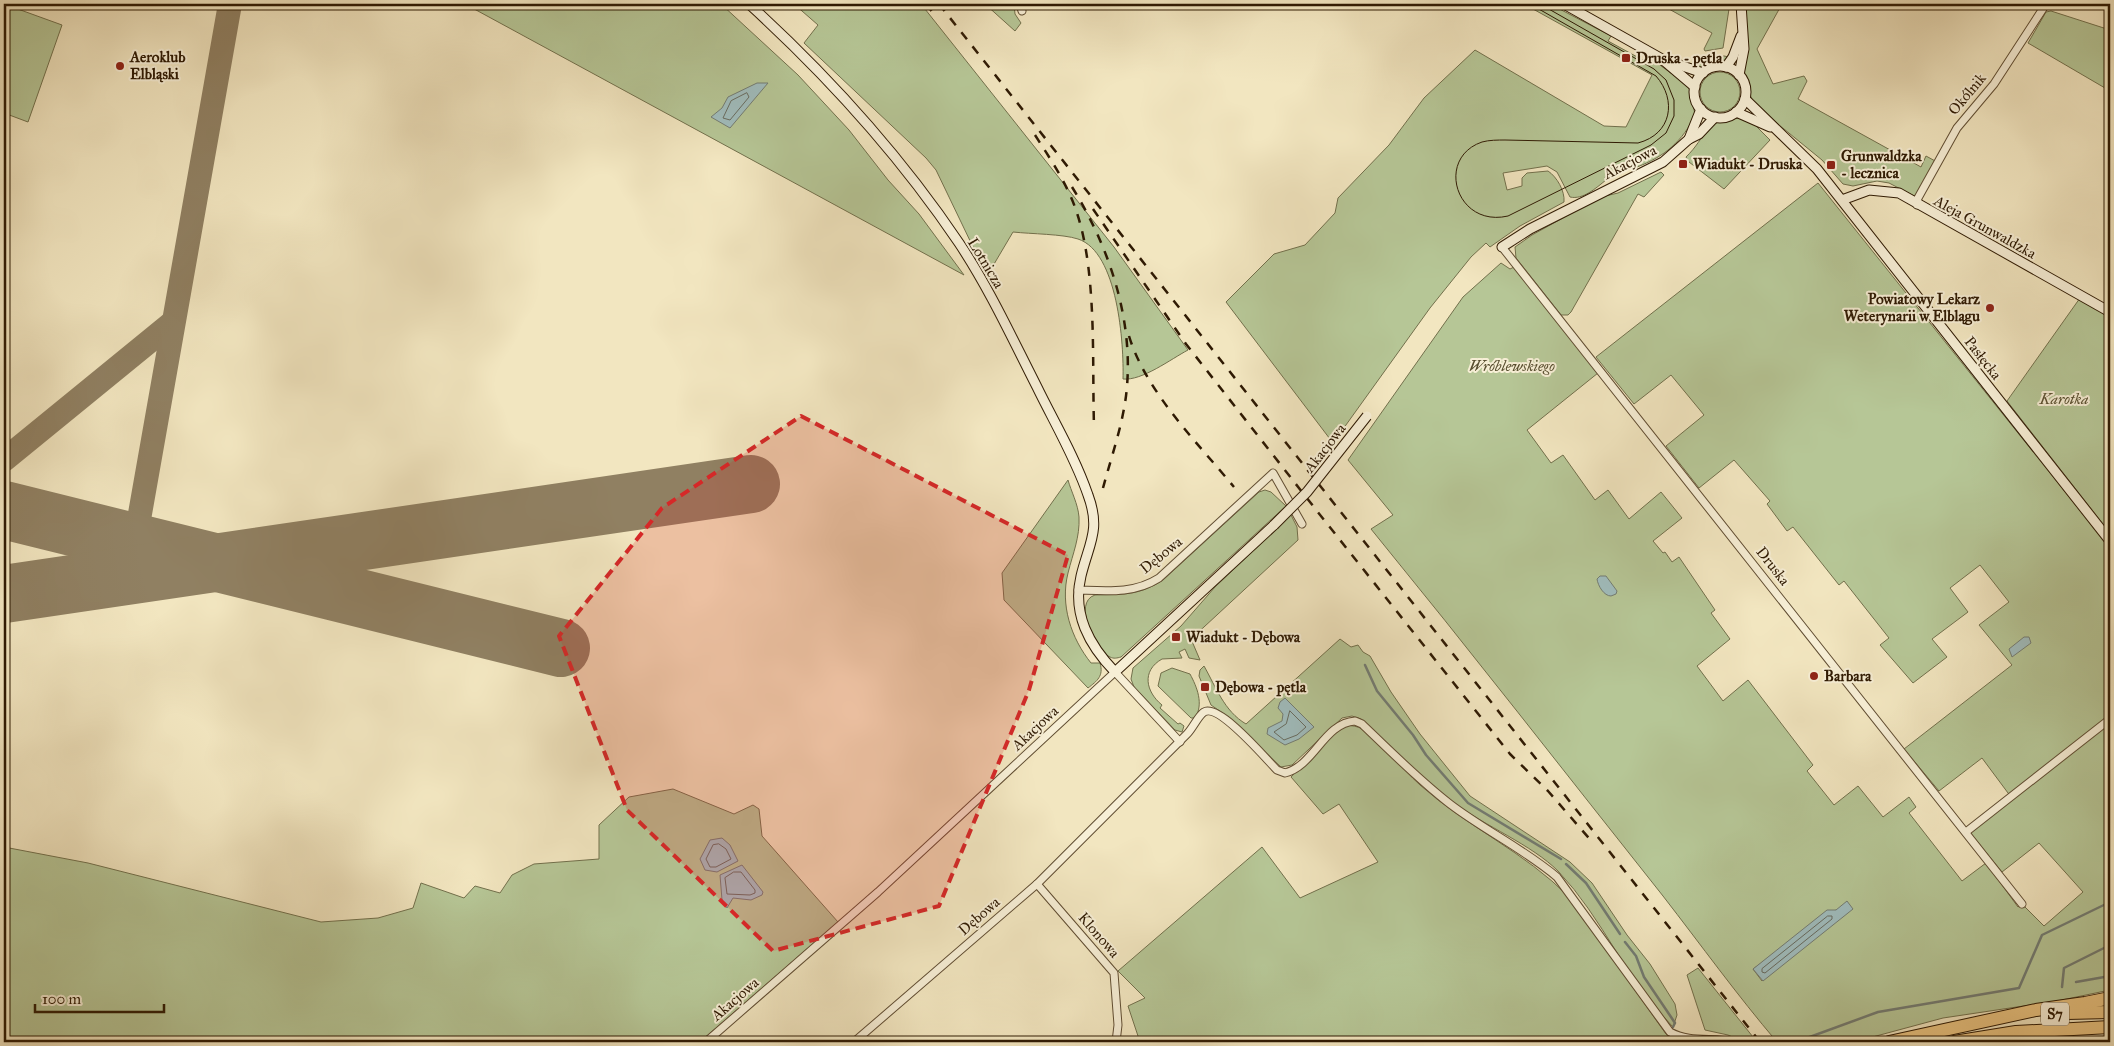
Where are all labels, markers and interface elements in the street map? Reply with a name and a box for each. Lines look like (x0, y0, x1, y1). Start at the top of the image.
place label: Aeroklub Elbląski (129, 48, 186, 83)
place label: Druska - pętla (1636, 49, 1723, 68)
marker: Druska - pętla (1620, 52, 1632, 64)
marker: Aeroklub Elbląski (114, 60, 126, 72)
street label: Okólnik (1944, 69, 1990, 119)
street label: Akacjowa (1600, 141, 1660, 183)
place label: Grunwaldzka - lecznica (1841, 147, 1922, 182)
place label: Wiadukt - Druska (1693, 155, 1803, 173)
marker: Wiadukt - Druska (1677, 158, 1689, 170)
marker: Grunwaldzka - lecznica (1825, 159, 1837, 171)
street label: Aleja Grunwaldzka (1930, 191, 2040, 263)
street label: Lotnicza (964, 234, 1008, 292)
place label: Powiatowy Lekarz Weterynarii w Elblągu (1844, 290, 1980, 326)
marker: Powiatowy Lekarz Weterynarii w Elblągu (1984, 302, 1996, 314)
street label: Pasłęcka (1961, 333, 2006, 384)
park label: Wróblewskiego (1469, 357, 1555, 375)
park label: Karotka (2039, 390, 2088, 408)
street label: Akacjowa (1300, 419, 1350, 477)
street label: Dębowa (1136, 532, 1186, 577)
street label: Druska (1752, 543, 1794, 590)
place label: Wiadukt - Dębowa (1186, 628, 1301, 646)
marker: Wiadukt - Dębowa (1170, 631, 1182, 643)
place label: Barbara (1824, 667, 1872, 685)
marker: Barbara (1808, 670, 1820, 682)
place label: Dębowa - pętla (1215, 678, 1307, 697)
marker: Dębowa - pętla (1199, 681, 1211, 693)
street label: Akacjowa (1007, 701, 1063, 755)
street label: Dębowa (955, 893, 1004, 939)
street label: Klonowa (1074, 909, 1124, 962)
street label: Akacjowa (707, 973, 763, 1025)
scale bar (35, 981, 164, 1013)
text: 100 m (42, 990, 82, 1008)
road number: S7 (2041, 1002, 2069, 1026)

